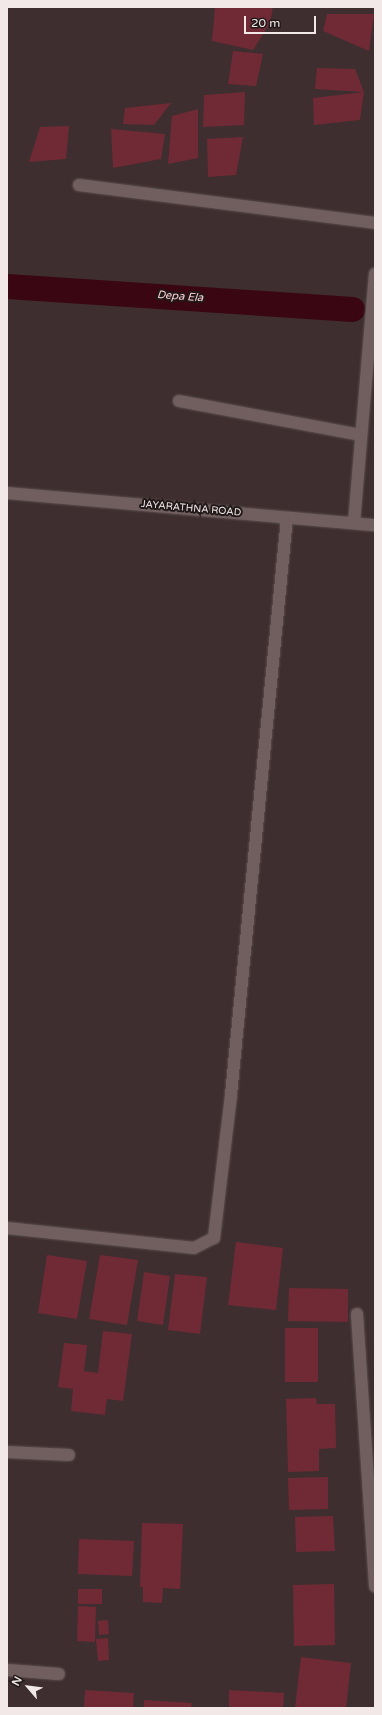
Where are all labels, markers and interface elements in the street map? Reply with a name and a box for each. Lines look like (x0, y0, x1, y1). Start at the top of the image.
scale bar (246, 8, 318, 34)
text: 20 m (251, 16, 280, 30)
water label: Depa Ela (156, 289, 204, 305)
street label: JAYARATHNA ROAD (140, 499, 242, 519)
north arrow (8, 1667, 48, 1707)
text: N (9, 1674, 25, 1688)

